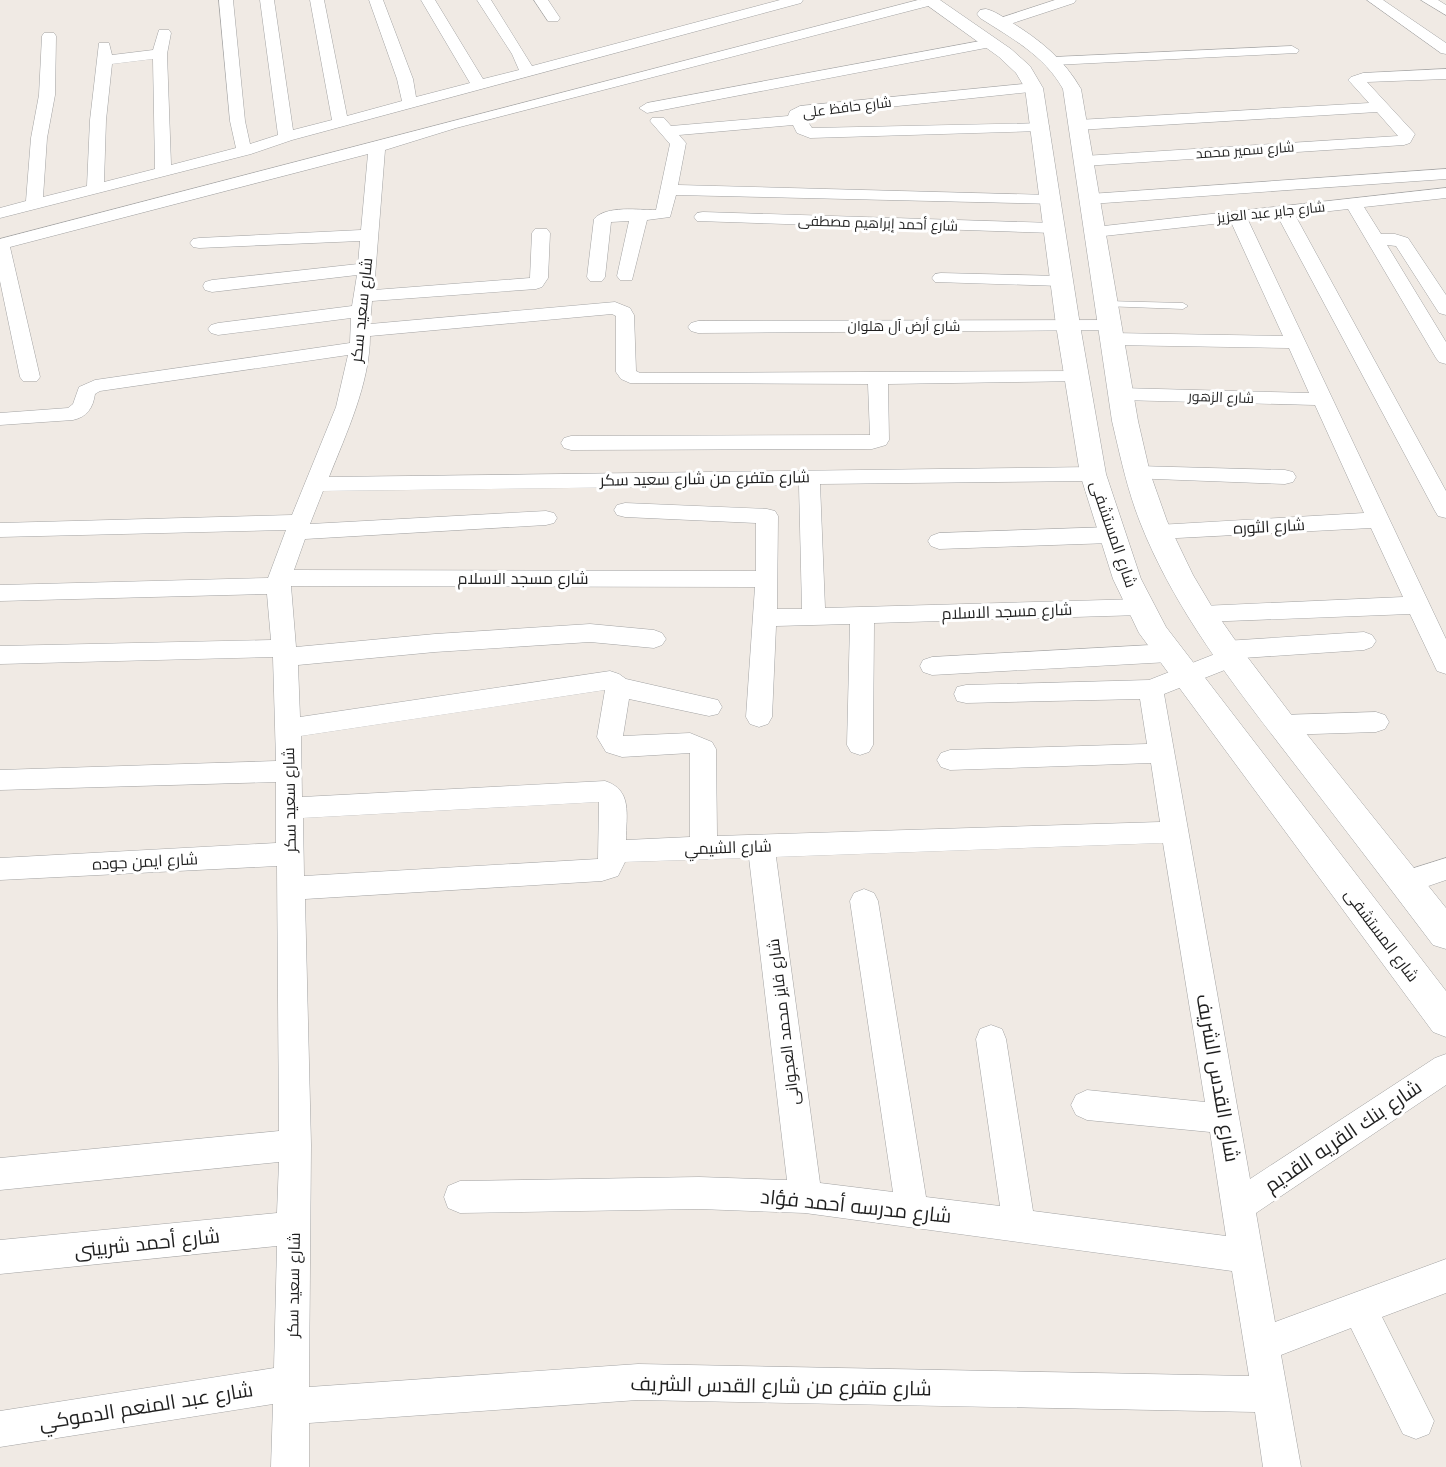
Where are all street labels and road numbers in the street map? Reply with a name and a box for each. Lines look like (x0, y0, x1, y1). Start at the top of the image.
street label: شارع حافظ على (801, 93, 893, 121)
street label: شارع سمير محمد (1195, 138, 1295, 162)
street label: شارع جابر عبد العزيز (1215, 197, 1326, 227)
street label: شارع أحمد إبراهيم مصطفى (798, 211, 958, 236)
street label: شارع سعيد سكر (345, 257, 378, 365)
street label: شارع أرض آل هلوان (848, 317, 960, 335)
street label: شارع الزهور (1187, 387, 1254, 407)
street label: شارع متفرع من شارع سعيد سكر (599, 466, 810, 492)
street label: شارع المستشفى (1084, 478, 1142, 591)
street label: شارع الثوره (1233, 514, 1305, 540)
street label: شارع مسجد الاسلام (458, 568, 588, 590)
street label: شارع مسجد الاسلام (941, 599, 1073, 625)
street label: شارع سعيد سكر (278, 747, 302, 854)
street label: شارع الشيمي (684, 835, 772, 863)
street label: شارع ايمن جوده (92, 848, 198, 876)
street label: شارع المستشفى (1339, 884, 1424, 987)
street label: شارع فايز محمد العجوانى (763, 937, 805, 1106)
street label: شارع القدس الشريف (1189, 992, 1245, 1164)
street label: شارع بنك القريه القديم (1260, 1075, 1427, 1199)
street label: شارع مدرسه أحمد فؤاد (759, 1184, 953, 1230)
street label: شارع أحمد شربينى (73, 1223, 221, 1265)
street label: شارع سعيد سكر (282, 1232, 306, 1339)
street label: شارع متفرع من شارع القدس الشريف (630, 1371, 932, 1403)
street label: شارع عبد المنعم الدموكي (37, 1377, 255, 1439)

